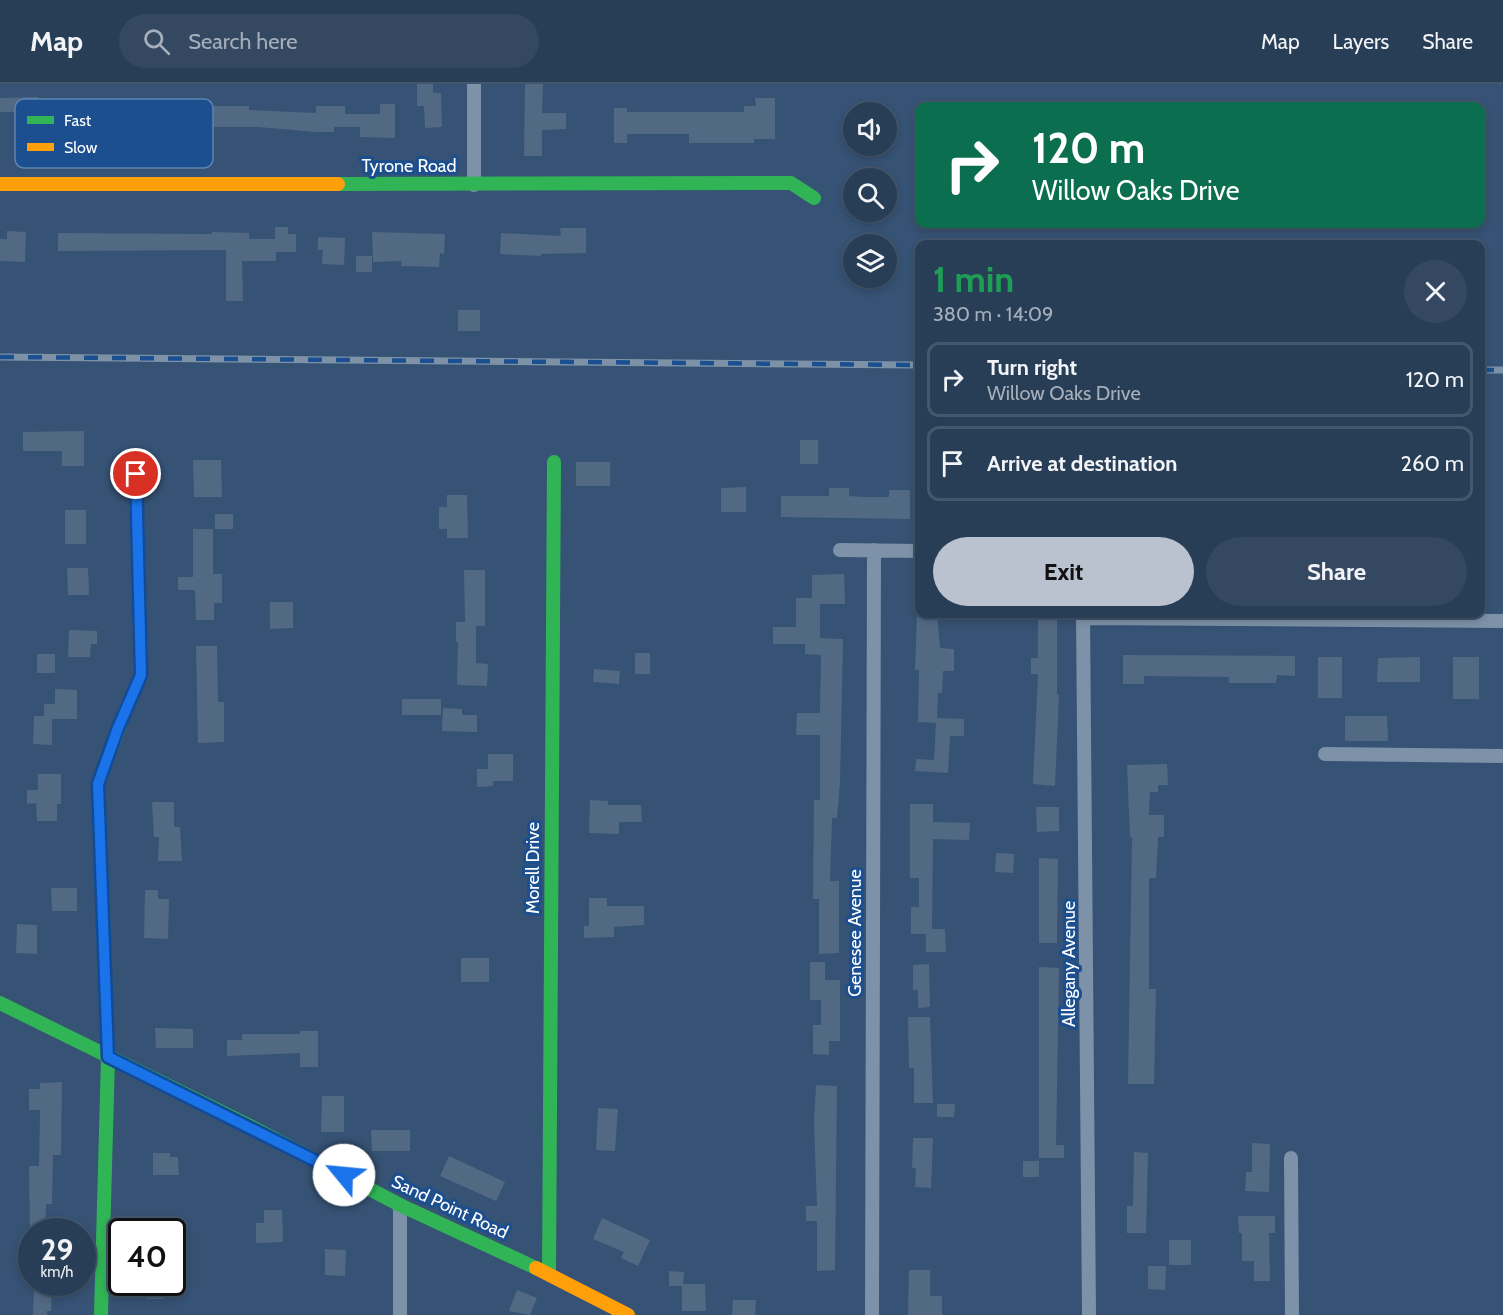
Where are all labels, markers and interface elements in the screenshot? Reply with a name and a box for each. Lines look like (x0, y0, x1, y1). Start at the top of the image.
search box (119, 14, 539, 68)
text: Map (30, 24, 83, 58)
icon: search (140, 25, 173, 58)
text: Search here (188, 28, 297, 55)
text: Map (1261, 29, 1300, 54)
text: Layers (1333, 29, 1389, 54)
text: Share (1422, 29, 1473, 54)
legend (15, 99, 213, 168)
map controls (843, 102, 897, 288)
button: sound (843, 102, 897, 156)
text: Fast (64, 111, 92, 130)
text: 120 m (1032, 122, 1145, 174)
icon: right (933, 126, 1011, 204)
text: Slow (64, 138, 98, 157)
street label: Tyrone Road (362, 155, 456, 177)
button: search (843, 168, 897, 222)
text: Willow Oaks Drive (1032, 174, 1240, 207)
button: layers (843, 234, 897, 288)
text: 1 min (933, 257, 1014, 301)
button: close (1404, 260, 1467, 323)
text: 380 m · 14:09 (933, 302, 1053, 326)
text: Turn right (987, 354, 1077, 381)
icon: right (936, 363, 969, 396)
text: 120 m (1406, 366, 1464, 393)
text: Willow Oaks Drive (987, 381, 1141, 405)
icon: arrive (936, 447, 969, 480)
pin (110, 448, 161, 499)
text: Arrive at destination (987, 450, 1177, 477)
text: 260 m (1400, 450, 1464, 477)
icon: arrive (119, 457, 152, 490)
button: Exit (933, 537, 1194, 606)
button: Share (1206, 537, 1467, 606)
street label: Morell Drive (522, 822, 544, 914)
street label: Genesee Avenue (844, 869, 866, 997)
street label: Allegany Avenue (1058, 901, 1080, 1027)
position arrow (312, 1143, 376, 1207)
street label: Sand Point Road (388, 1170, 512, 1244)
speed limit sign: 40 (108, 1218, 186, 1296)
text: 29 (41, 1231, 73, 1268)
text: km/h (41, 1263, 73, 1281)

